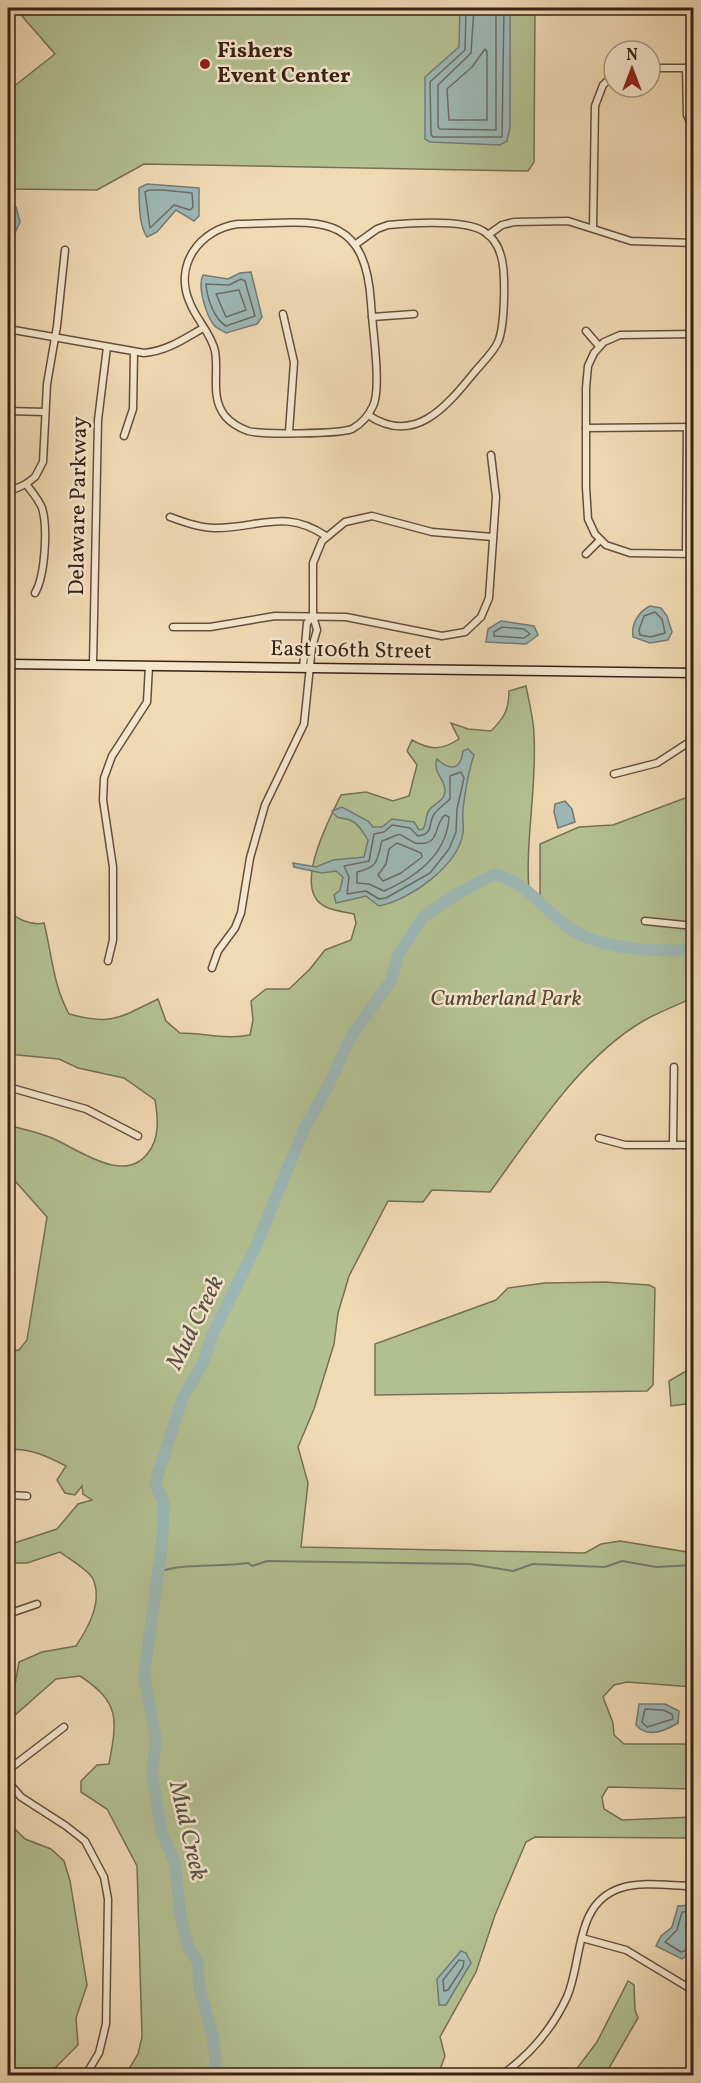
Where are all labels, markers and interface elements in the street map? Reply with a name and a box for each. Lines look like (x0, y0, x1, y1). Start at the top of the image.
place label: Fishers Event Center (217, 36, 351, 92)
north arrow (602, 39, 662, 99)
text: N (626, 45, 638, 67)
marker: Fishers Event Center (198, 57, 212, 71)
street label: Delaware Parkway (62, 416, 96, 596)
street label: East 106th Street (270, 634, 432, 668)
park label: Cumberland Park (430, 984, 582, 1015)
water label: Mud Creek (158, 1270, 233, 1377)
water label: Mud Creek (159, 1777, 215, 1884)

